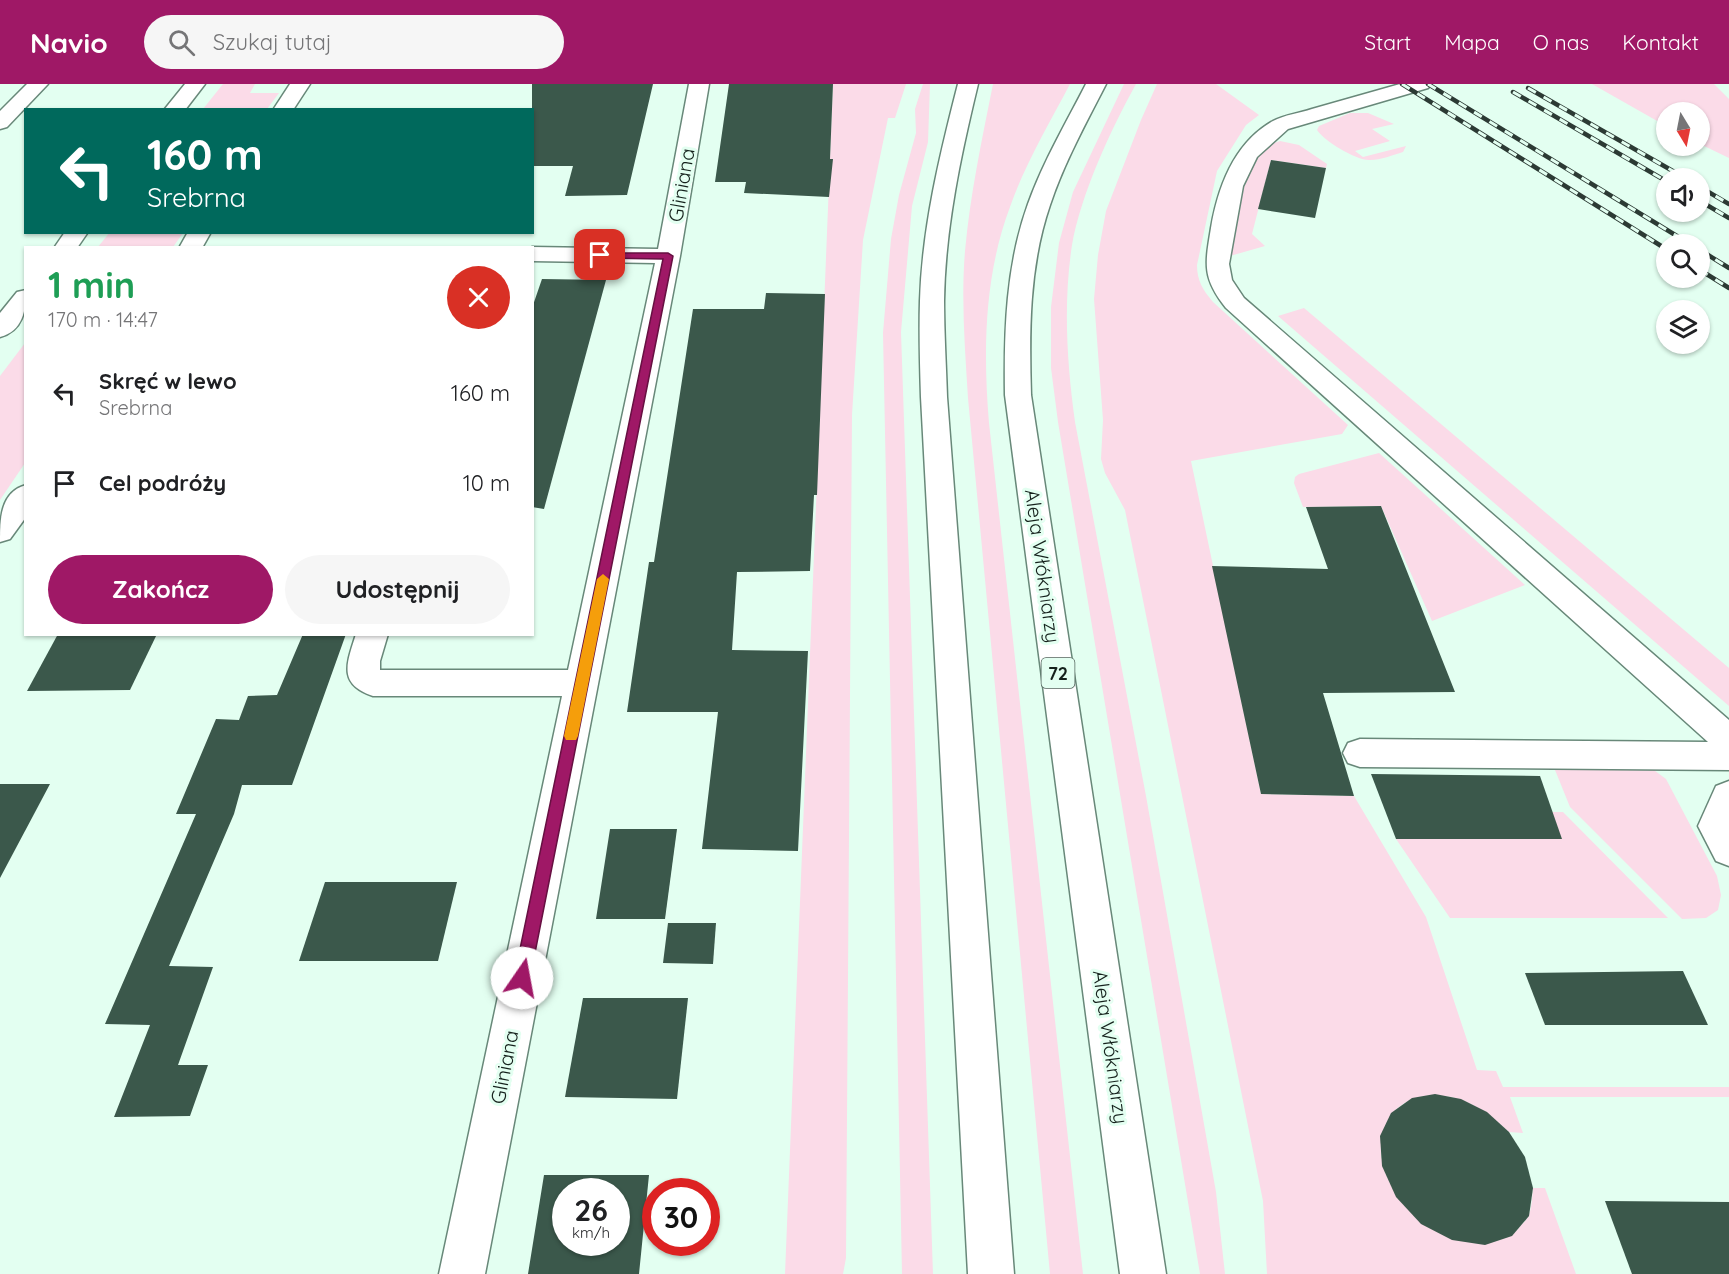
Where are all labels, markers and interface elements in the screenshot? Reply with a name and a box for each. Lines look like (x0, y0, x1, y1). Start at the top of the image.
search box (144, 15, 564, 69)
text: Navio (30, 25, 108, 60)
icon: search (165, 26, 198, 59)
text: Szukaj tutaj (213, 28, 332, 56)
text: Start (1364, 29, 1411, 55)
text: Mapa (1444, 29, 1500, 55)
text: O nas (1533, 29, 1589, 55)
text: Kontakt (1622, 29, 1699, 55)
north arrow (1656, 102, 1710, 156)
map controls (1656, 102, 1710, 354)
text: 160 m (147, 128, 263, 181)
icon: left (48, 132, 126, 210)
street label: Gliniana (662, 146, 700, 224)
button: sound (1656, 168, 1710, 222)
text: Srebrna (147, 180, 246, 214)
pin (574, 229, 625, 280)
button: search (1656, 234, 1710, 288)
icon: arrive (583, 238, 616, 271)
text: 1 min (48, 262, 135, 307)
button: close (447, 266, 510, 329)
button: layers (1656, 300, 1710, 354)
text: 170 m · 14:47 (48, 307, 158, 332)
text: Skręć w lewo (99, 367, 237, 395)
icon: left (48, 377, 81, 410)
text: 160 m (451, 379, 510, 407)
text: Srebrna (99, 395, 172, 420)
icon: arrive (48, 467, 81, 500)
text: Cel podróży (99, 469, 226, 497)
text: 10 m (463, 469, 510, 497)
street label: Aleja Włókniarzy (1020, 488, 1066, 644)
button: Zakończ (48, 555, 273, 624)
button: Udostępnij (285, 555, 510, 624)
road number: 72 (1042, 658, 1074, 688)
position arrow (490, 946, 554, 1010)
street label: Aleja Włókniarzy (1088, 969, 1134, 1125)
street label: Gliniana (485, 1028, 523, 1106)
speed limit sign: 30 (642, 1178, 720, 1256)
text: 26 (574, 1191, 608, 1229)
text: km/h (572, 1223, 610, 1242)

